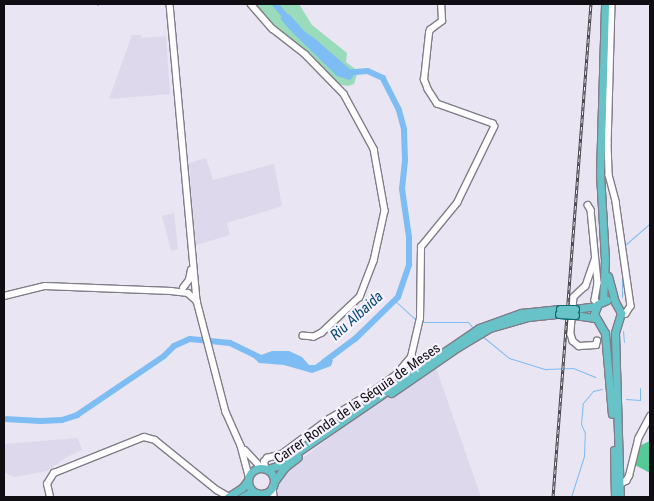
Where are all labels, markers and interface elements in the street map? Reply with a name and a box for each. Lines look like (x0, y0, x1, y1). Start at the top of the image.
water label: Riu Albaida (327, 288, 387, 344)
street label: Carrer Ronda de la Séquia de Meses (271, 339, 443, 467)

